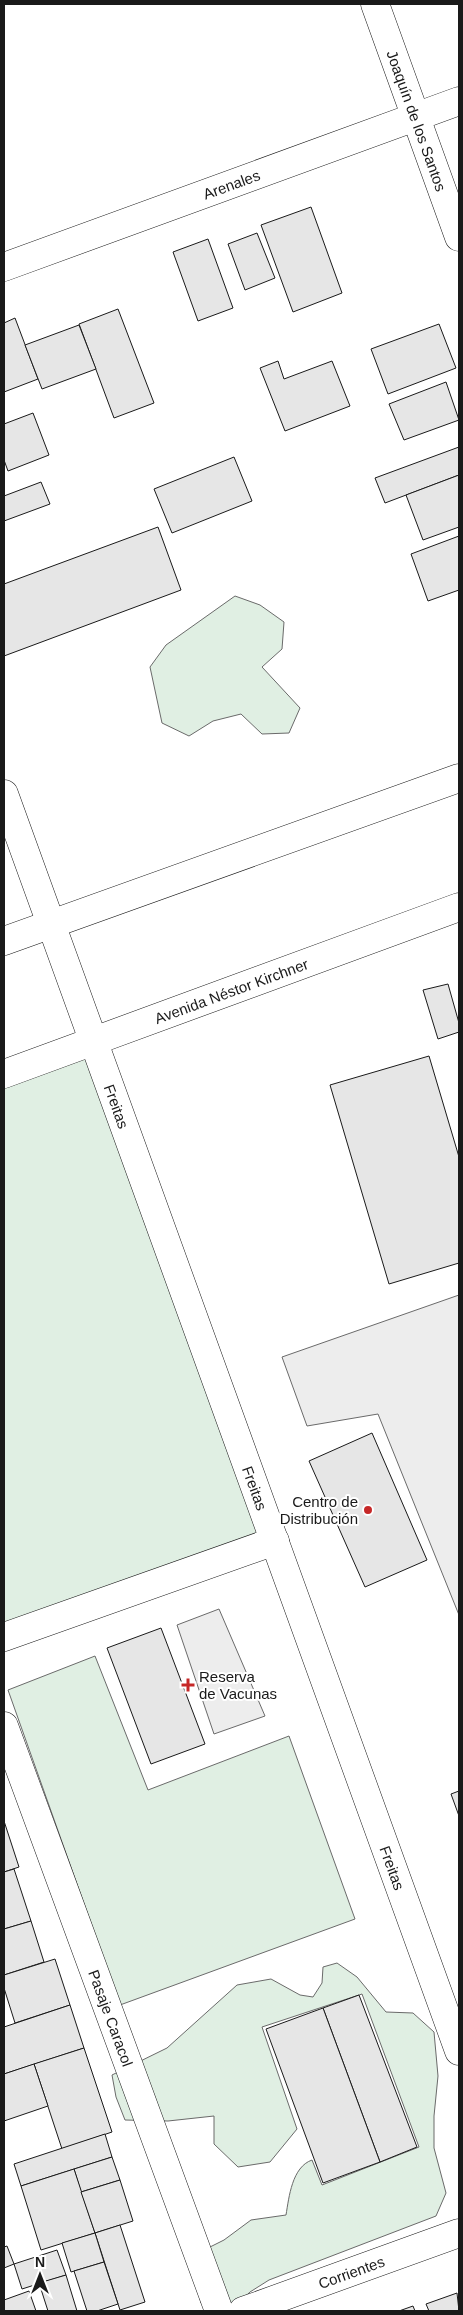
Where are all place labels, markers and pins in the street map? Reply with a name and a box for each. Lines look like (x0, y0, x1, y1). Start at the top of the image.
place label: Centro de Distribución (280, 1493, 358, 1527)
marker: Centro de Distribución (362, 1504, 374, 1516)
place label: Reserva de Vacunas (199, 1668, 277, 1702)
marker: Reserva de Vacunas (181, 1678, 195, 1692)

